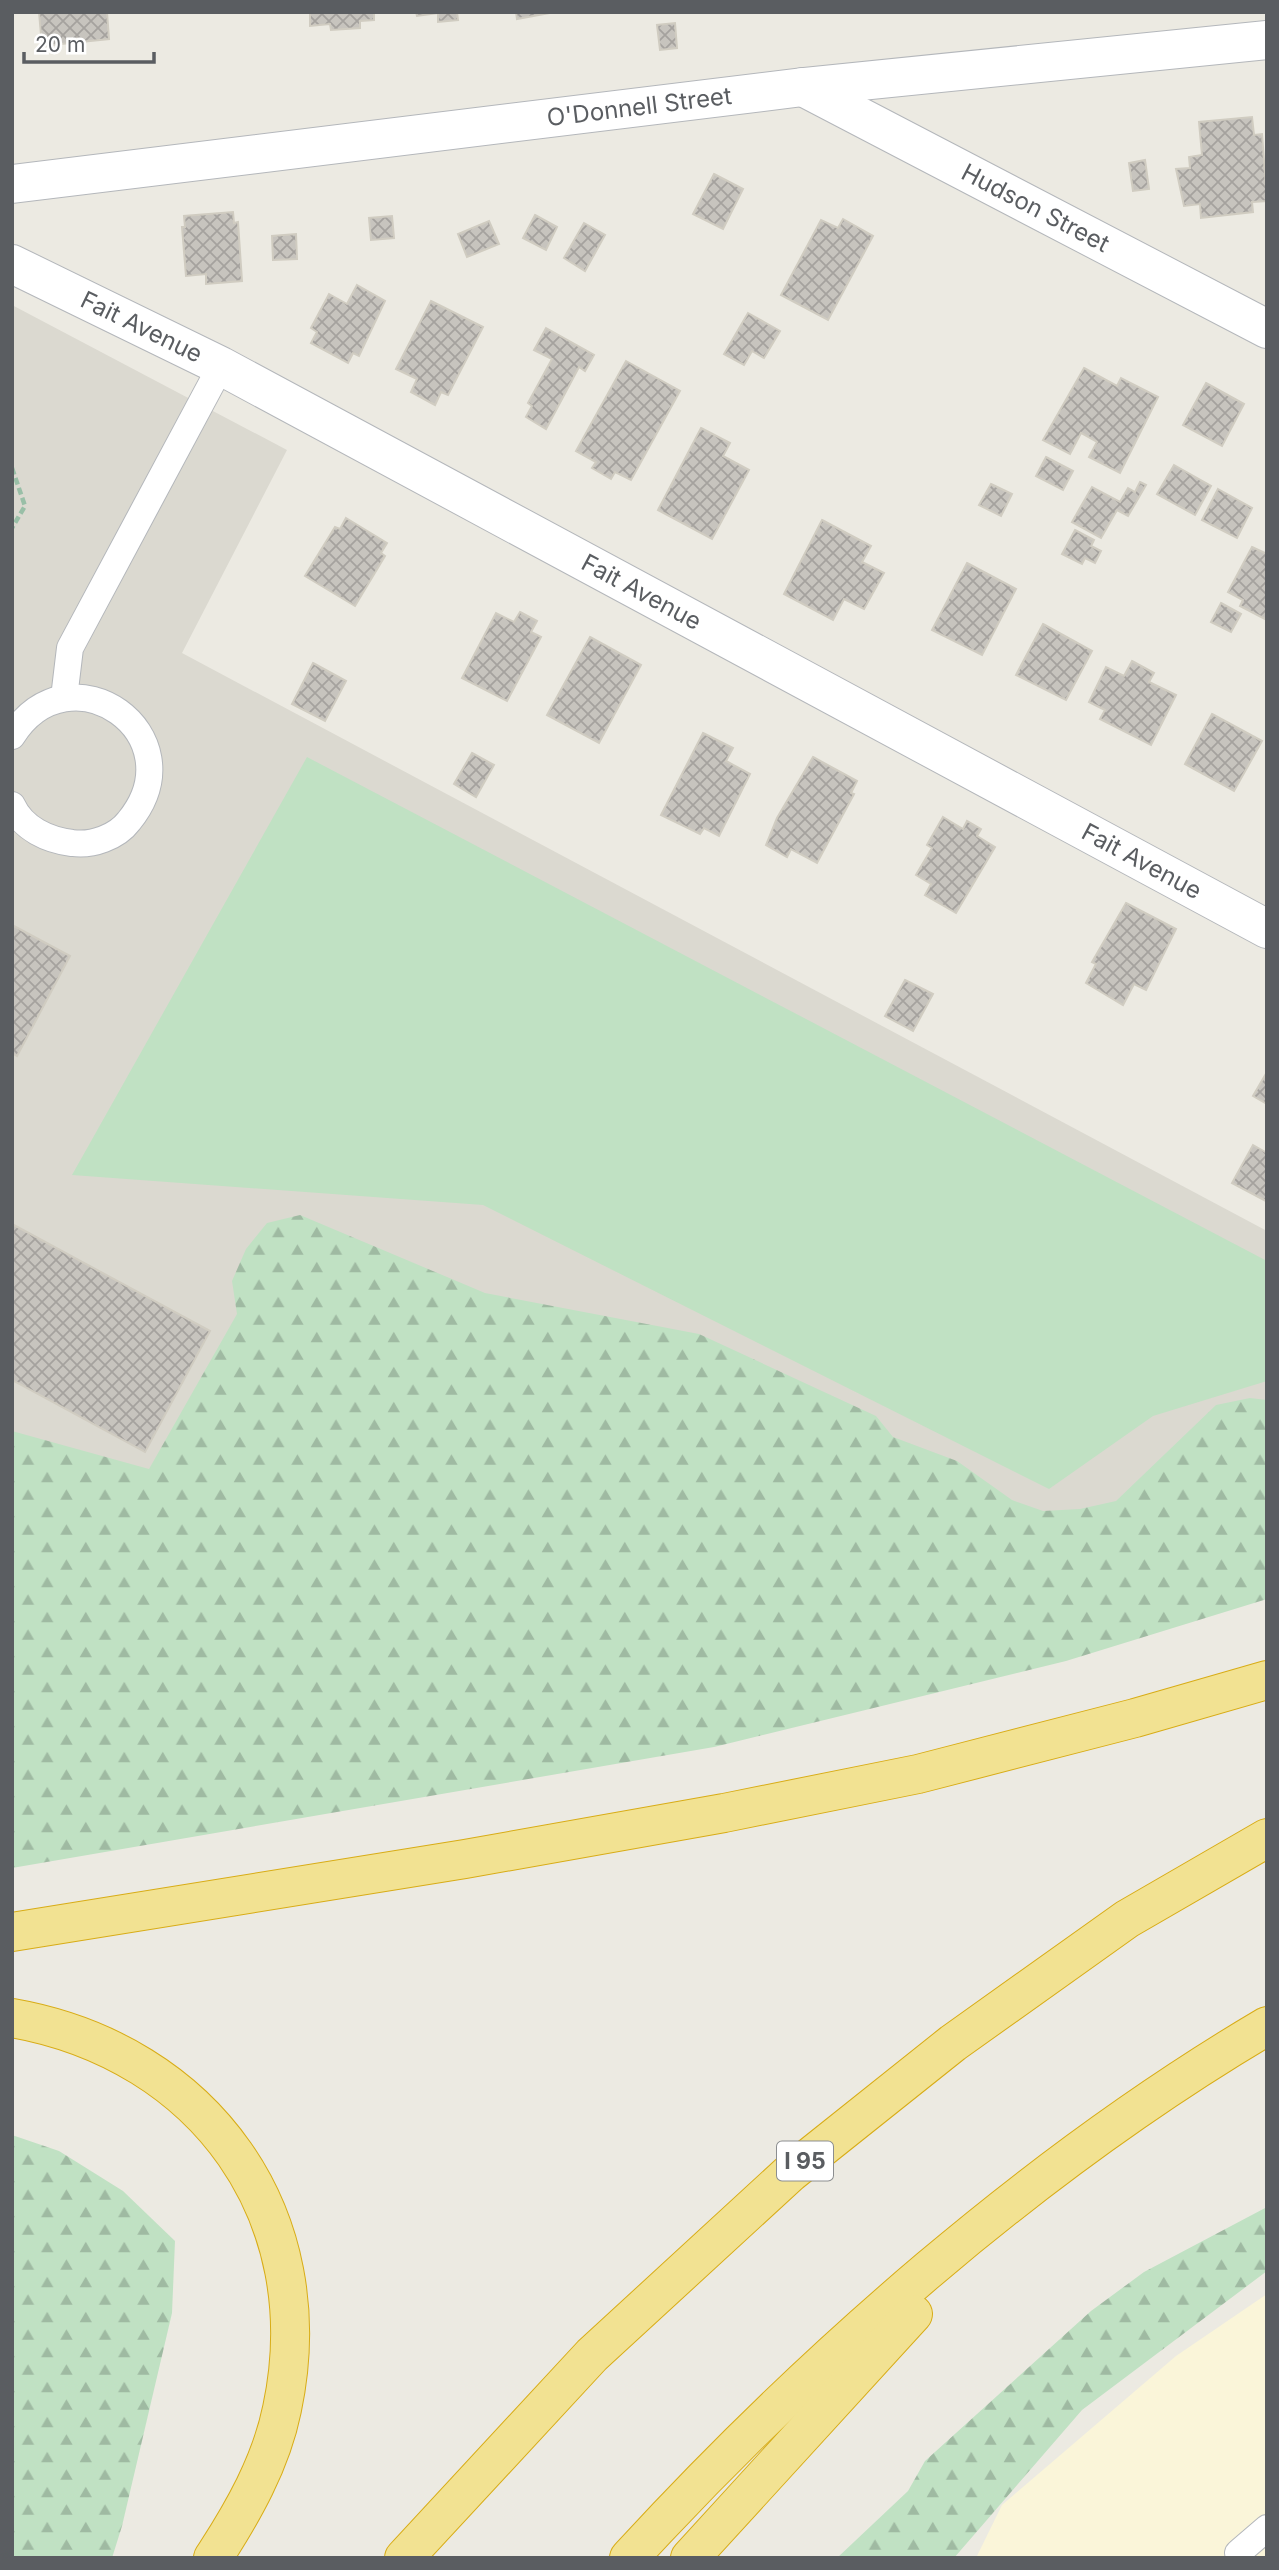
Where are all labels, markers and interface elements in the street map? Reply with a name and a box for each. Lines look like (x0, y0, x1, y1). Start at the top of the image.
scale bar (24, 21, 154, 65)
text: 20 m (35, 32, 85, 57)
street label: O'Donnell Street (545, 81, 733, 132)
street label: Hudson Street (957, 157, 1114, 258)
street label: Fait Avenue (76, 285, 207, 369)
street label: Fait Avenue (577, 548, 707, 636)
street label: Fait Avenue (1077, 817, 1207, 905)
road number: I 95 (777, 2142, 833, 2180)

